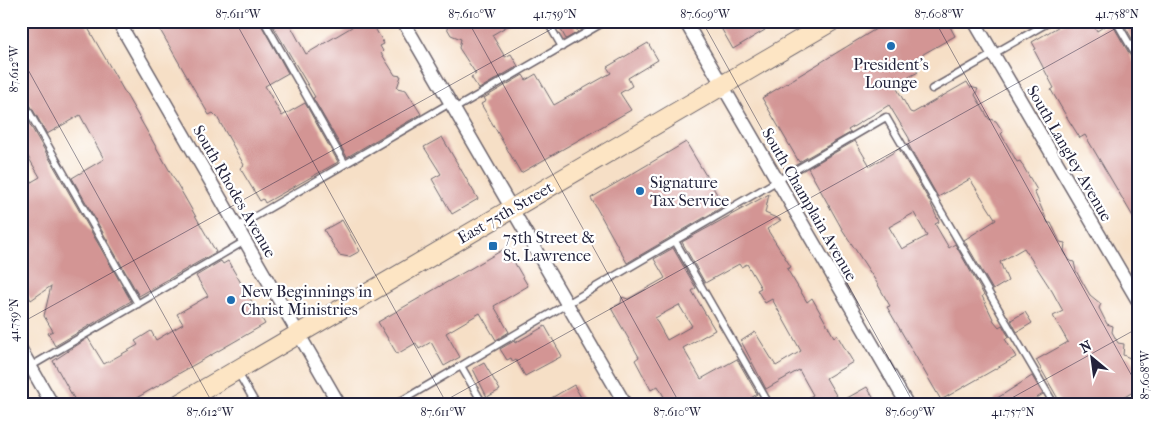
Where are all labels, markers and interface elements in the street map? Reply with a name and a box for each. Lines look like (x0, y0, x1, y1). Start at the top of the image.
text: 87.611°W (215, 7, 262, 21)
text: 87.610°W (448, 7, 497, 21)
text: 41.759°N (533, 7, 577, 21)
text: 87.609°W (680, 7, 731, 21)
text: 87.608°W (914, 7, 965, 21)
text: 41.758°N (1095, 7, 1139, 21)
marker: President’s Lounge (885, 40, 897, 52)
text: 87.612°W (7, 44, 21, 92)
place label: President’s Lounge (853, 55, 929, 92)
street label: South Langley Avenue (1023, 82, 1116, 225)
street label: South Rhodes Avenue (189, 122, 280, 261)
street label: South Champlain Avenue (758, 124, 861, 284)
place label: Signature Tax Service (650, 173, 729, 210)
street label: East 75th Street (454, 177, 557, 247)
marker: Signature Tax Service (634, 185, 646, 197)
place label: 75th Street & St. Lawrence (503, 228, 595, 265)
marker: 75th Street & St. Lawrence (487, 240, 499, 252)
place label: New Beginnings in Christ Ministries (241, 282, 373, 319)
marker: New Beginnings in Christ Ministries (225, 294, 237, 306)
text: 41.759°N (7, 298, 21, 342)
north arrow (1066, 332, 1116, 382)
text: N (1077, 337, 1095, 357)
text: 87.608°W (1138, 349, 1152, 400)
text: 87.612°W (187, 405, 235, 419)
text: 87.611°W (420, 405, 467, 419)
text: 87.610°W (653, 405, 702, 419)
text: 87.609°W (885, 405, 936, 419)
text: 41.757°N (991, 405, 1035, 419)

